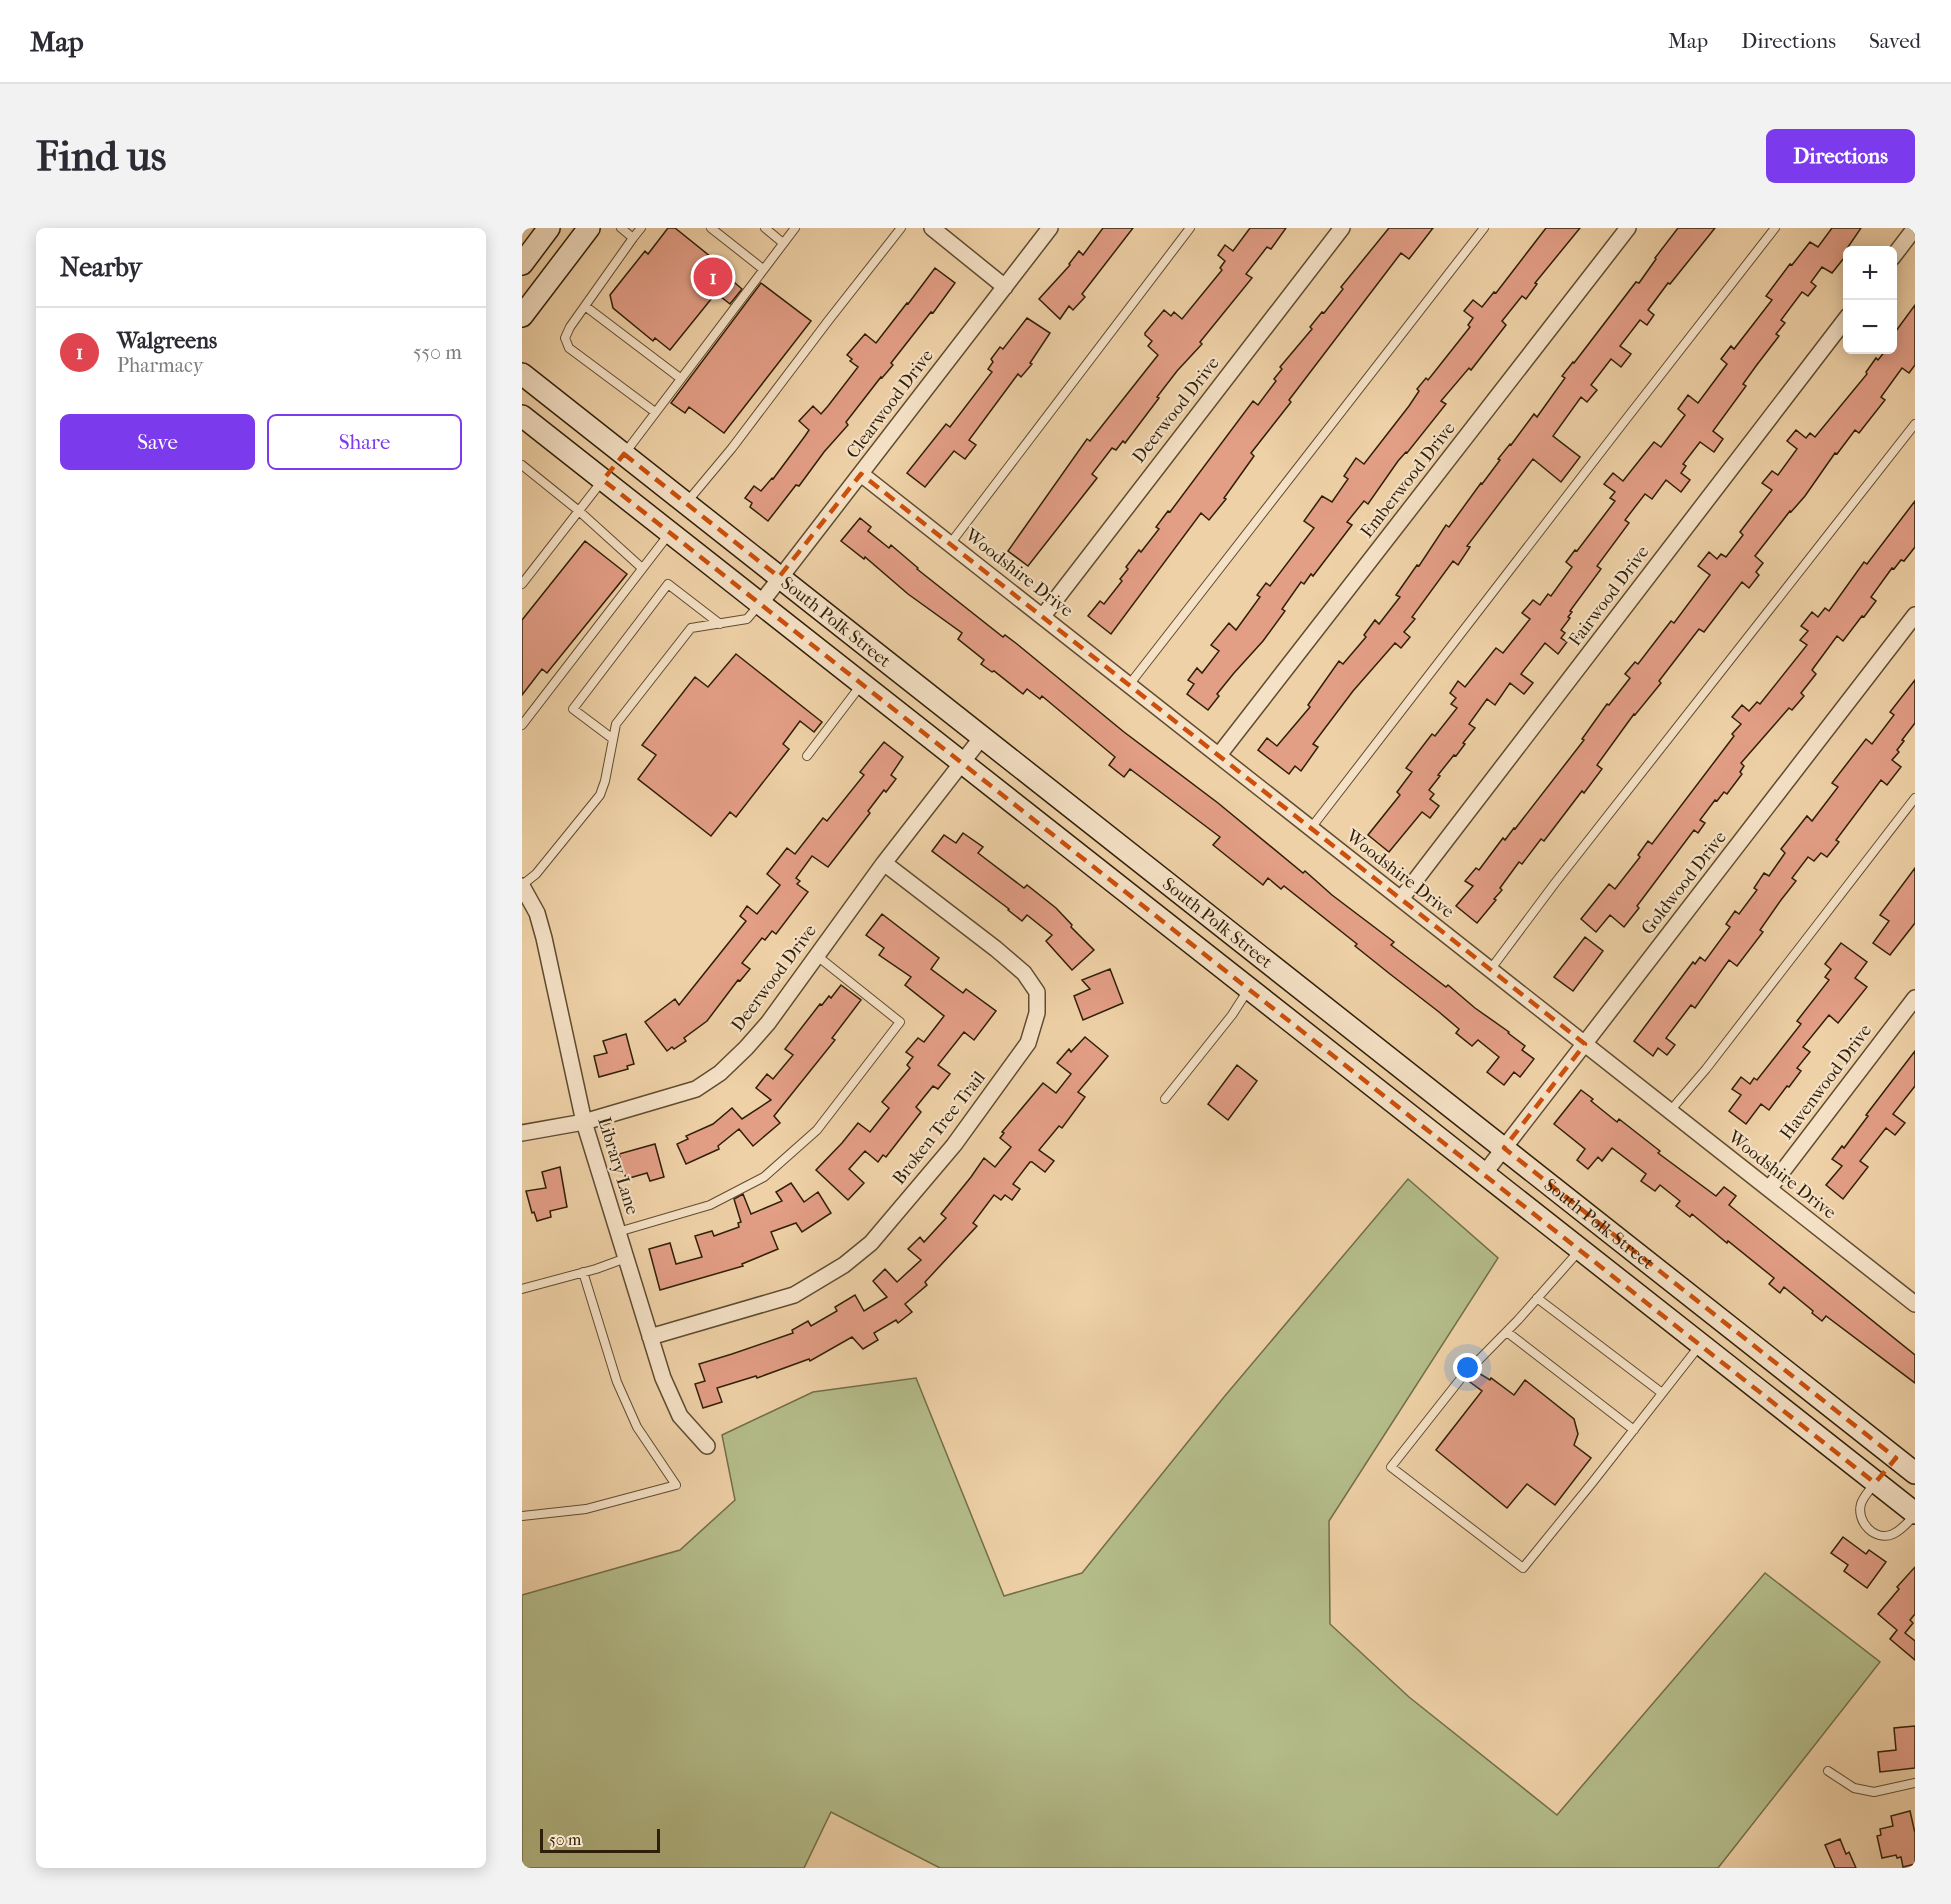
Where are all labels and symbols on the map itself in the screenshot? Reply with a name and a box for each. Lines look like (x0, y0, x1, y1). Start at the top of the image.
pin: 1 (694, 254, 732, 300)
street label: Clearwood Drive (842, 345, 938, 463)
street label: Deerwood Drive (1128, 353, 1224, 467)
street label: Emberwood Drive (1356, 418, 1460, 542)
street label: Woodshire Drive (960, 524, 1077, 622)
street label: Fairwood Drive (1565, 542, 1654, 650)
street label: South Polk Street (777, 572, 896, 672)
street label: Woodshire Drive (1341, 825, 1458, 923)
street label: Goldwood Drive (1637, 827, 1731, 939)
street label: South Polk Street (1158, 873, 1277, 973)
street label: Deerwood Drive (727, 920, 821, 1036)
street label: Havenwood Drive (1776, 1020, 1876, 1144)
street label: Broken Tree Trail (888, 1067, 990, 1189)
street label: Library Lane (593, 1115, 643, 1217)
street label: Woodshire Drive (1723, 1126, 1840, 1224)
street label: South Polk Street (1540, 1174, 1659, 1274)
your location (1453, 1353, 1482, 1382)
scale bar (540, 1826, 660, 1854)

